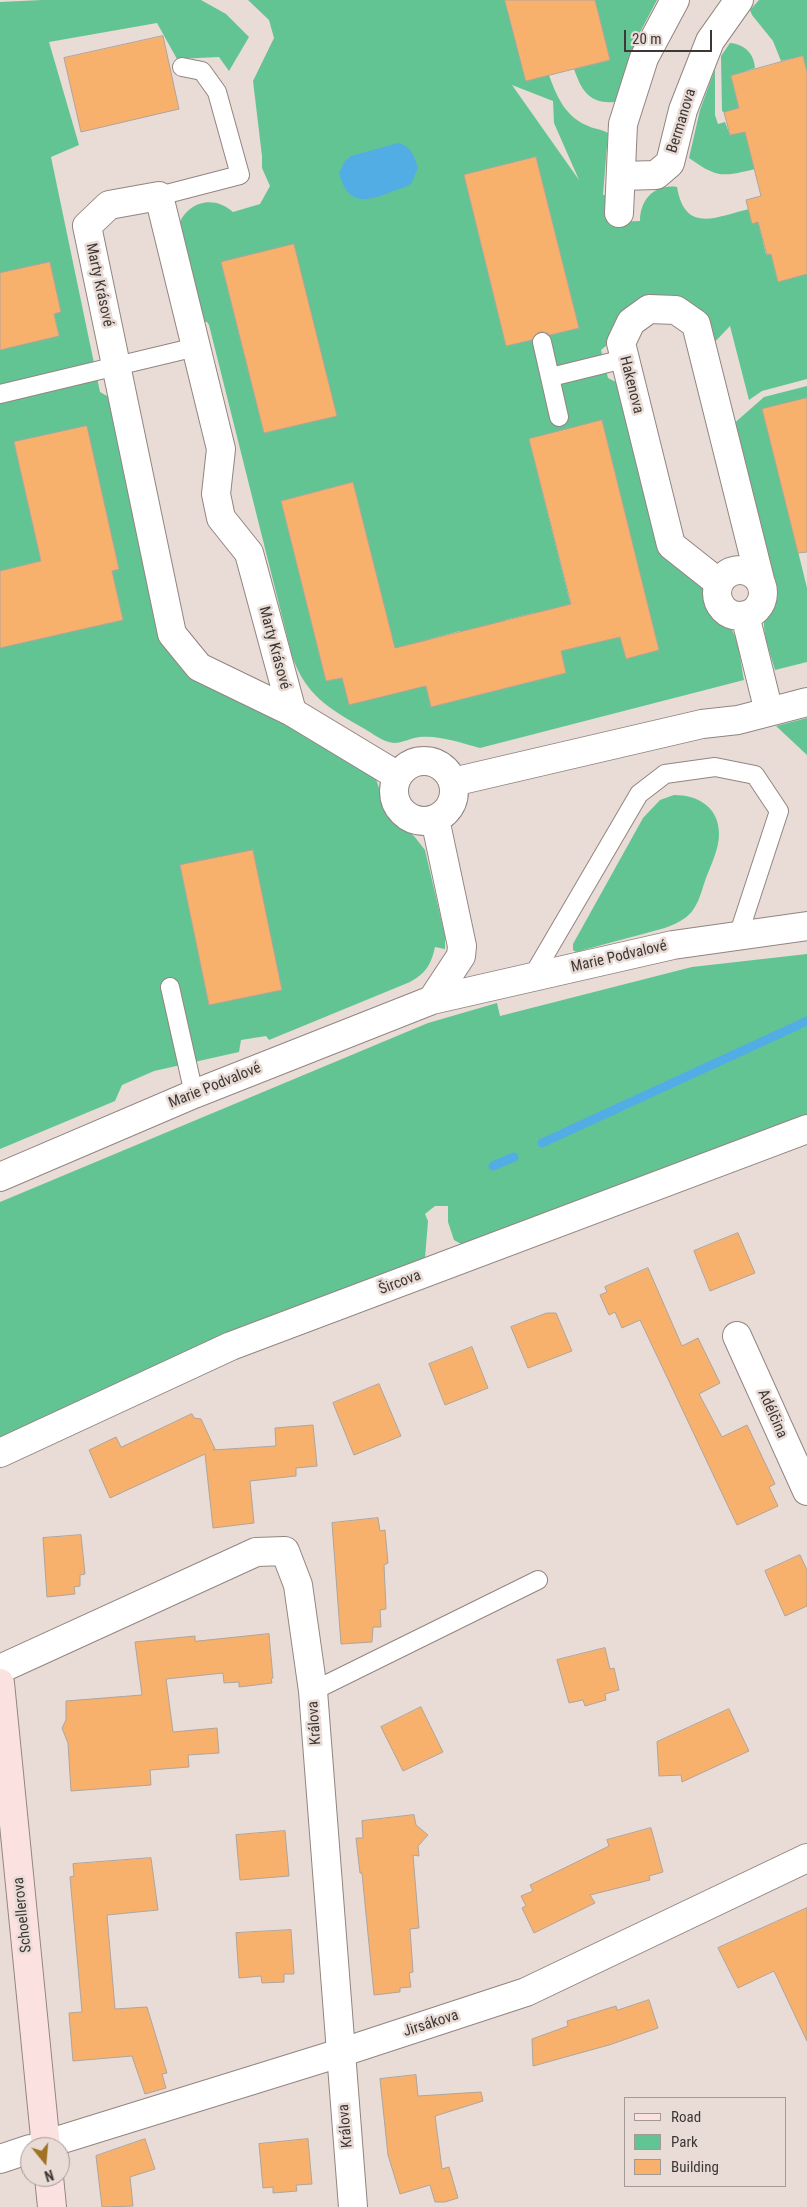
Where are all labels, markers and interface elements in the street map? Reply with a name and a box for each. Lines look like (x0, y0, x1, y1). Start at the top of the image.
scale bar (627, 20, 714, 52)
text: 20 m (632, 30, 662, 48)
street label: Bermanova (664, 87, 700, 155)
street label: Marty Krásové (81, 242, 117, 328)
street label: Hakenova (615, 355, 647, 415)
street label: Marty Krásové (254, 605, 294, 691)
street label: Marie Podvalové (569, 937, 669, 977)
street label: Marie Podvalové (166, 1059, 264, 1113)
street label: Šircova (376, 1267, 424, 1299)
street label: Adélčina (753, 1387, 791, 1441)
street label: Králova (304, 1700, 326, 1746)
street label: Schoellerova (10, 1876, 36, 1954)
street label: Jirsákova (401, 2007, 461, 2041)
legend (624, 2097, 787, 2187)
street label: Králova (335, 2103, 357, 2149)
text: Road (671, 2108, 701, 2126)
text: Park (671, 2133, 698, 2151)
north arrow (20, 2137, 70, 2187)
text: Building (671, 2158, 719, 2176)
text: N (43, 2166, 56, 2184)

